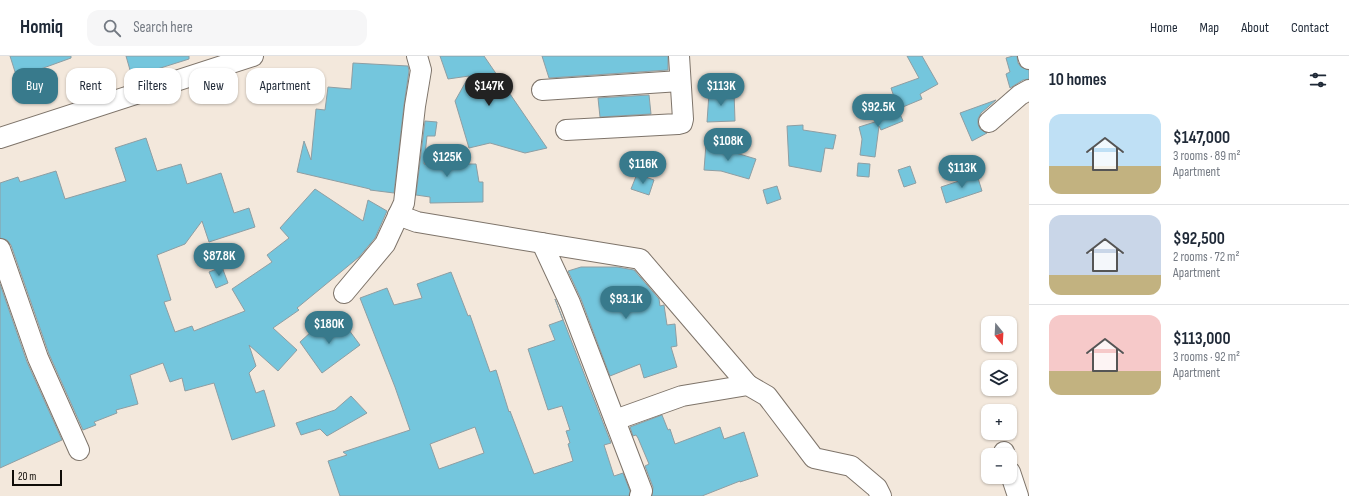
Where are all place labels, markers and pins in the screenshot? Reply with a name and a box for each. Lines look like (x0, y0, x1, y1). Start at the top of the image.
pin: $147K (461, 73, 517, 107)
pin: $113K (693, 73, 749, 107)
pin: $92.5K (845, 94, 911, 128)
pin: $108K (700, 128, 756, 162)
pin: $125K (419, 144, 475, 178)
pin: $116K (615, 151, 671, 185)
pin: $113K (934, 155, 990, 189)
pin: $87.8K (186, 243, 252, 277)
pin: $93.1K (593, 286, 659, 320)
pin: $180K (301, 311, 357, 345)

